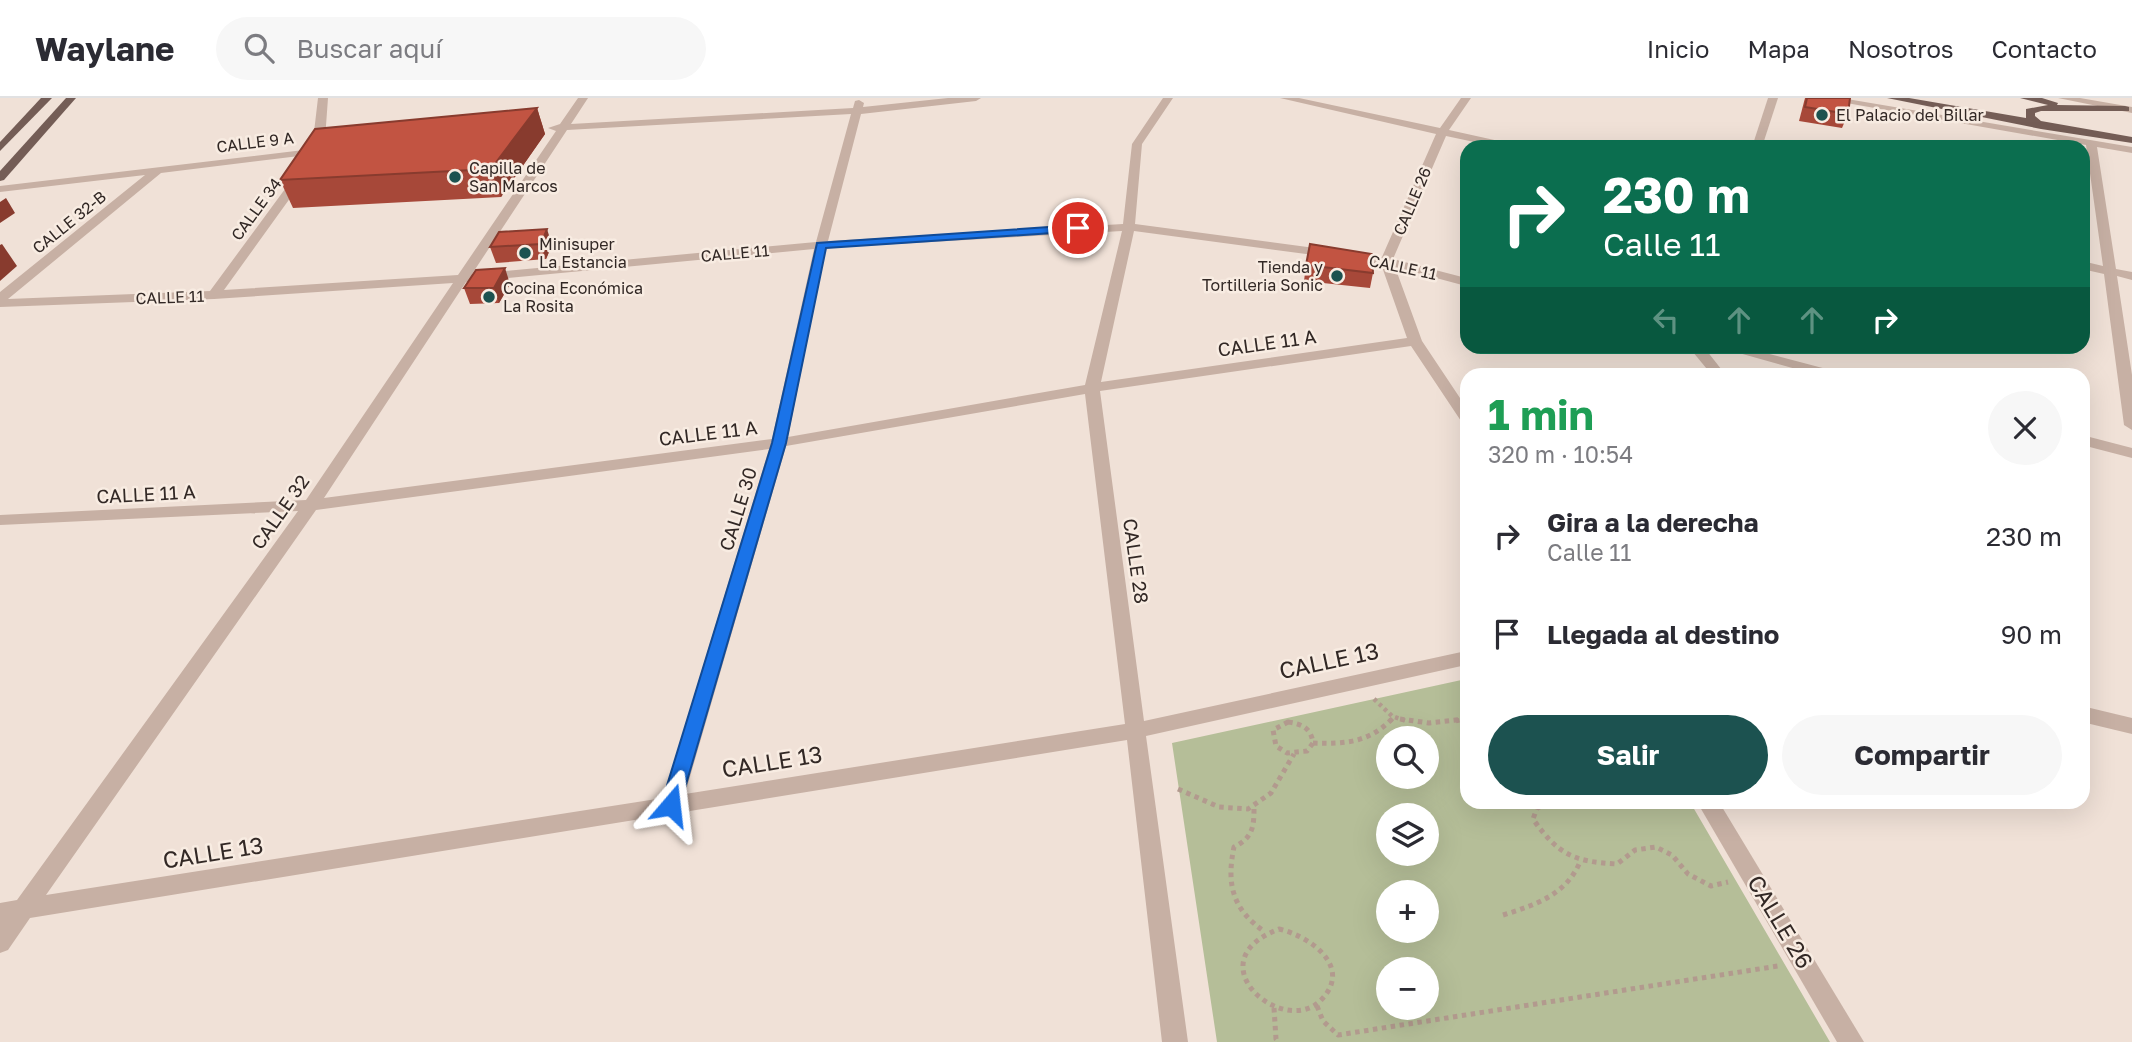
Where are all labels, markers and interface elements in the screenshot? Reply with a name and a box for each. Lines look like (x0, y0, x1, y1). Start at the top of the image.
search box (216, 17, 706, 80)
text: Waylane (35, 29, 174, 68)
icon: search (240, 29, 278, 67)
text: Buscar aquí (296, 33, 442, 64)
text: Inicio (1647, 34, 1709, 63)
text: Mapa (1747, 34, 1810, 63)
text: Nosotros (1848, 34, 1954, 63)
text: Contacto (1992, 34, 2097, 63)
place label: El Palacio del Billar (1836, 105, 1984, 125)
marker: El Palacio del Billar (1814, 107, 1830, 123)
street label: CALLE 9 A (215, 127, 295, 157)
place label: Capilla de San Marcos (469, 158, 558, 196)
street label: CALLE 26 (1389, 164, 1435, 238)
text: 230 m (1603, 165, 1750, 224)
icon: right (1488, 168, 1579, 259)
marker: Capilla de San Marcos (447, 169, 463, 185)
street label: CALLE 34 (227, 174, 285, 244)
street label: CALLE 32-B (28, 186, 110, 258)
pin (1048, 198, 1108, 258)
icon: arrive (1059, 209, 1097, 247)
text: Calle 11 (1603, 225, 1721, 263)
place label: Minisuper La Estancia (539, 234, 627, 272)
street label: CALLE 11 (700, 240, 770, 266)
marker: Minisuper La Estancia (517, 245, 533, 261)
street label: CALLE 11 (1367, 250, 1439, 284)
place label: Tienda y Tortilleria Sonic (1202, 257, 1323, 295)
marker: Tienda y Tortilleria Sonic (1329, 268, 1345, 284)
place label: Cocina Económica La Rosita (503, 278, 643, 316)
street label: CALLE 11 (135, 286, 205, 308)
marker: Cocina Económica La Rosita (481, 289, 497, 305)
icon: left (1647, 301, 1685, 339)
icon: ahead (1720, 301, 1758, 339)
icon: ahead (1793, 301, 1831, 339)
icon: right (1866, 301, 1904, 339)
street label: CALLE 11 A (1216, 324, 1318, 361)
text: 1 min (1488, 389, 1594, 439)
button: close (1988, 391, 2062, 465)
street label: CALLE 11 A (657, 415, 759, 450)
text: 320 m · 10:54 (1488, 440, 1633, 468)
street label: CALLE 30 (714, 464, 761, 553)
street label: CALLE 32 (246, 470, 314, 553)
street label: CALLE 11 A (96, 479, 196, 508)
text: Gira a la derecha (1547, 507, 1759, 538)
street label: CALLE 28 (1119, 517, 1154, 605)
icon: right (1488, 517, 1526, 555)
text: 230 m (1986, 521, 2062, 552)
text: Calle 11 (1547, 538, 1632, 566)
icon: arrive (1488, 615, 1526, 653)
text: Llegada al destino (1547, 619, 1779, 650)
text: 90 m (2001, 619, 2062, 650)
street label: CALLE 13 (1276, 636, 1381, 684)
button: Salir (1488, 715, 1768, 795)
button: Compartir (1782, 715, 2062, 795)
map controls (1376, 726, 1439, 1020)
button: search (1376, 726, 1439, 789)
street label: CALLE 13 (720, 739, 824, 783)
position arrow (634, 768, 708, 842)
button: layers (1376, 803, 1439, 866)
street label: CALLE 13 (161, 830, 265, 874)
street label: CALLE 26 (1742, 870, 1820, 973)
button: + (1376, 880, 1439, 943)
button: − (1376, 957, 1439, 1020)

